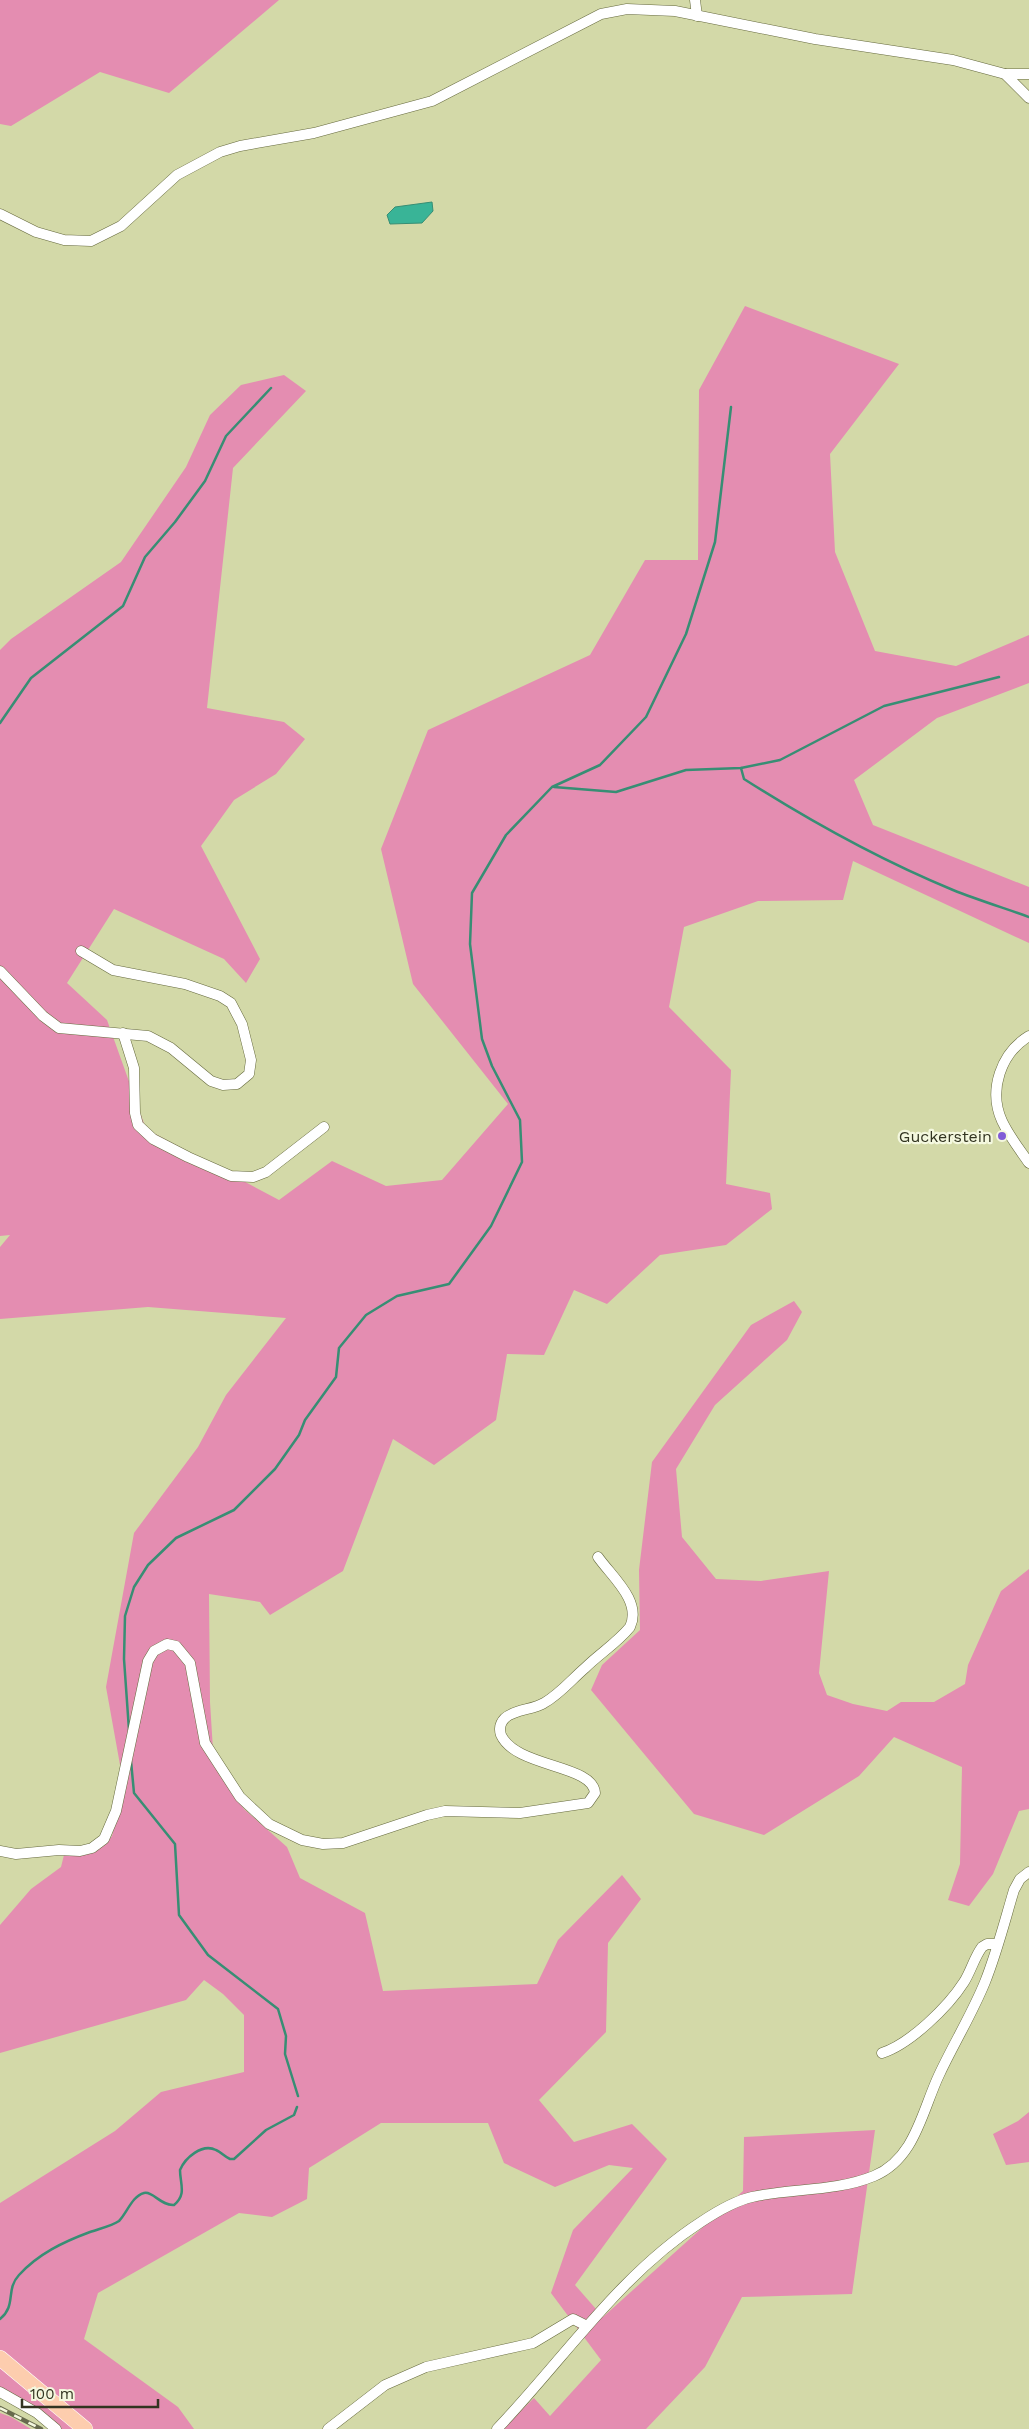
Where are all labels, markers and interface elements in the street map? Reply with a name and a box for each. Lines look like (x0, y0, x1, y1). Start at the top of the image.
place label: Guckerstein (899, 1127, 992, 1146)
marker: Guckerstein (996, 1130, 1008, 1142)
scale bar (22, 2376, 159, 2408)
text: 100 m (30, 2385, 74, 2403)

